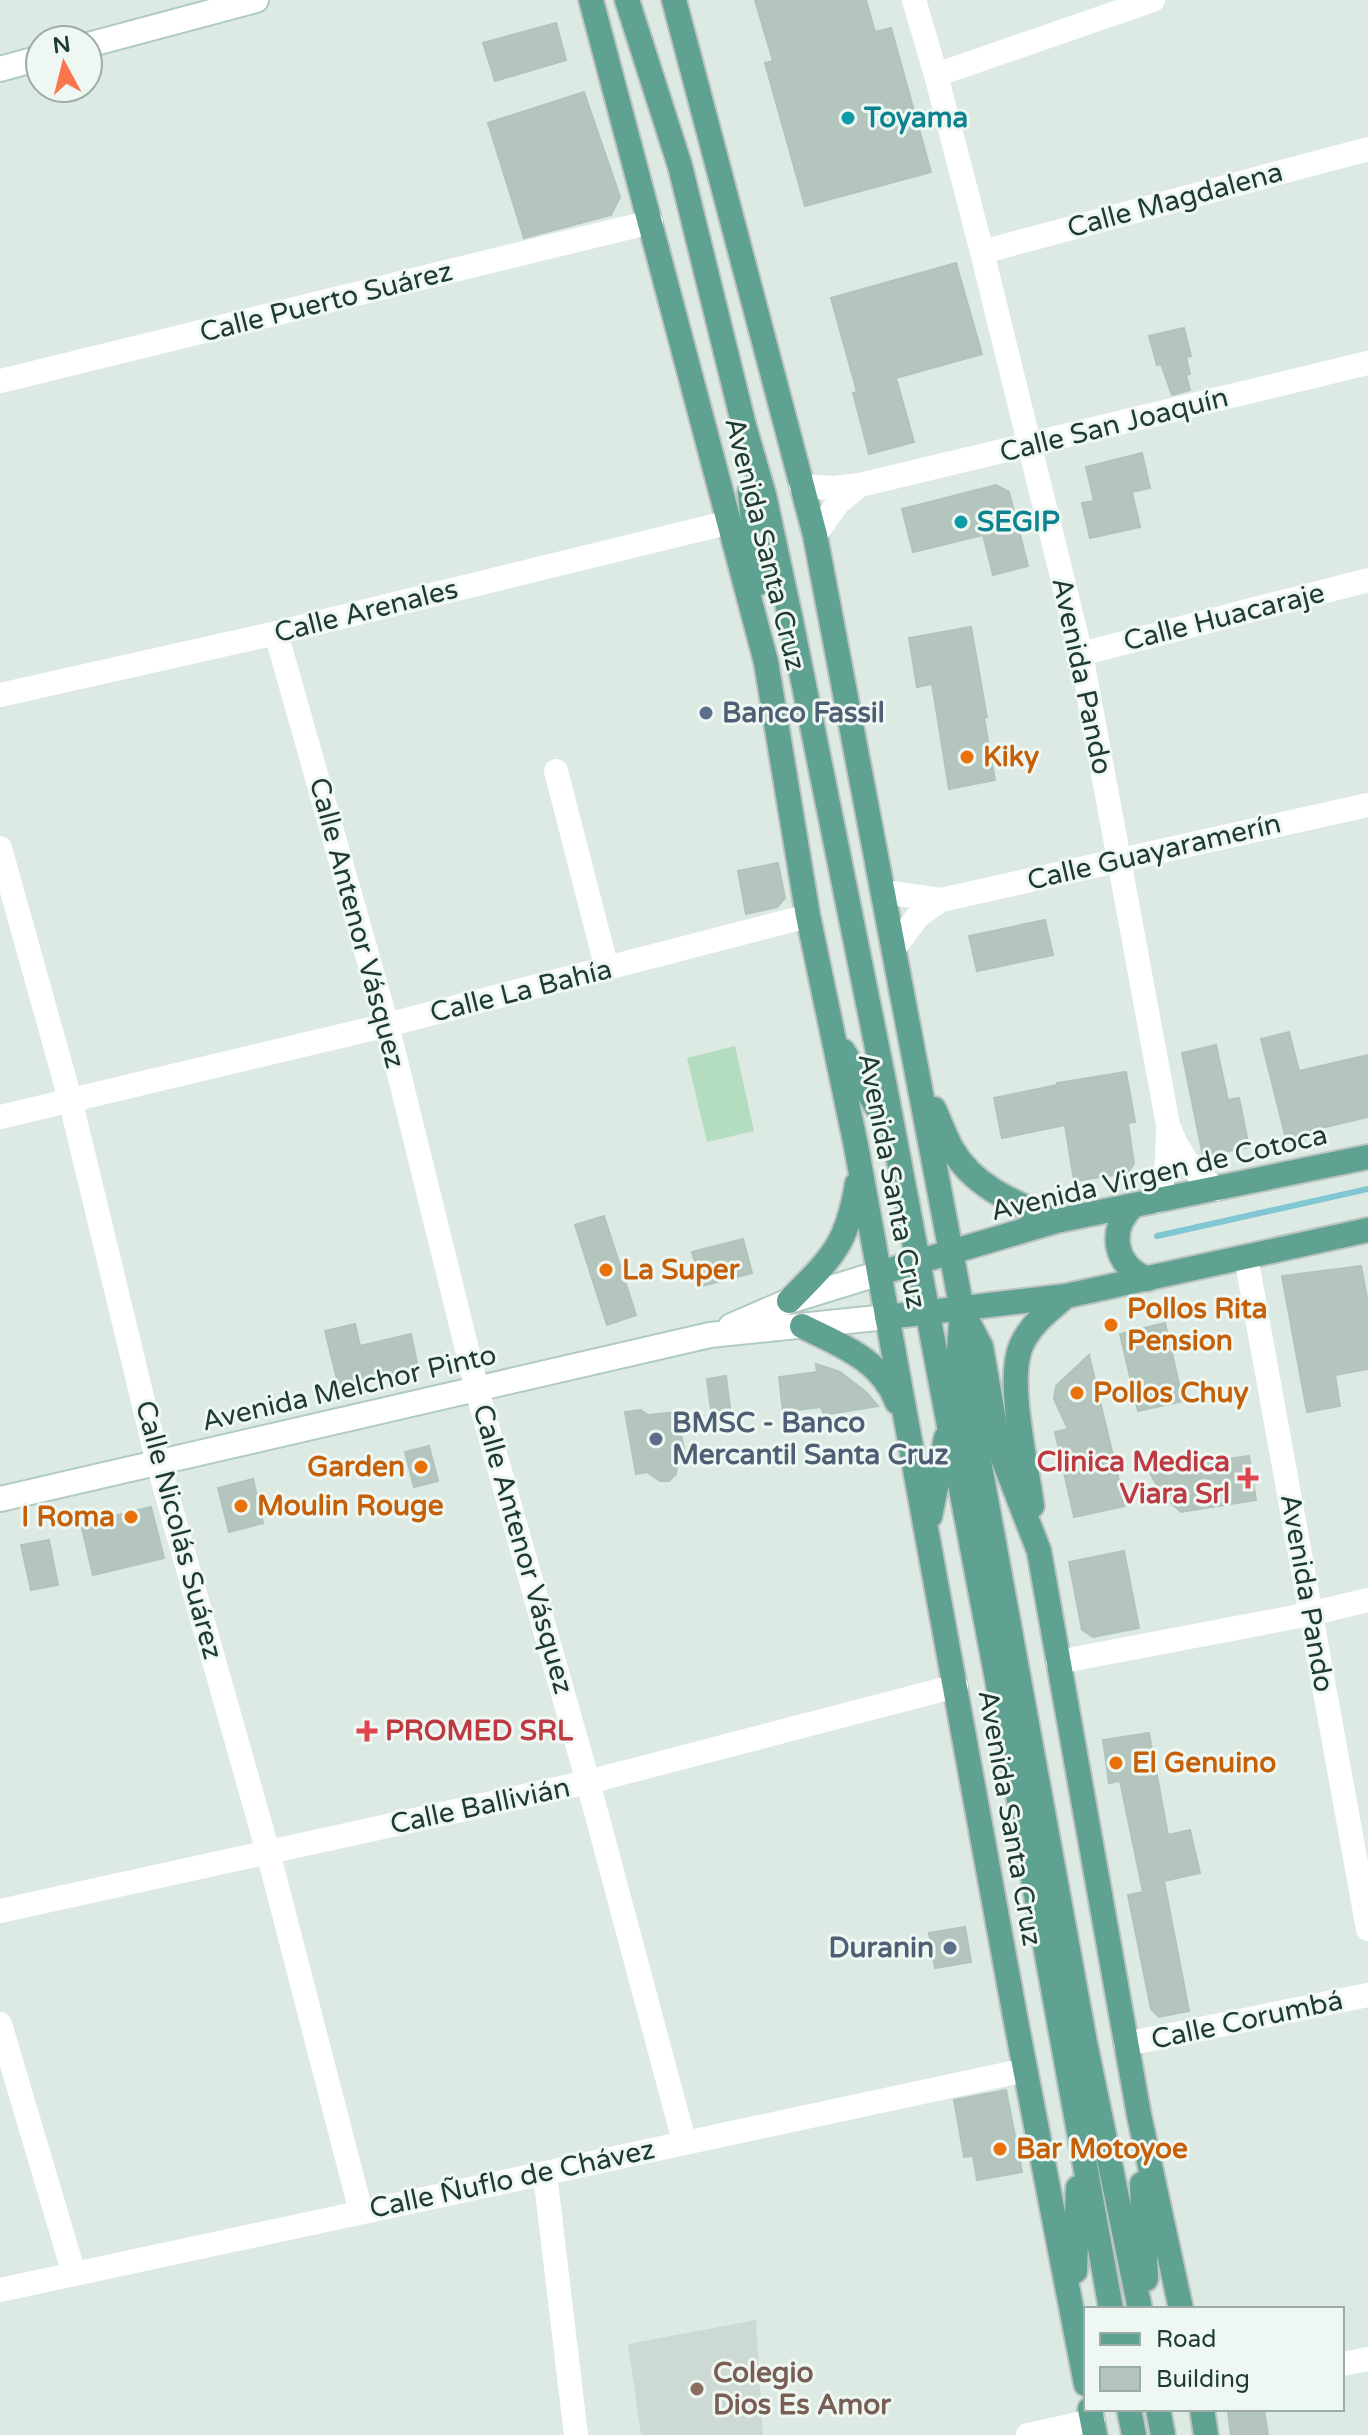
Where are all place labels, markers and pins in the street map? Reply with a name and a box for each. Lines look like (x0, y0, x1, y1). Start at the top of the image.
place label: Toyama (863, 101, 968, 135)
marker: Toyama (839, 109, 857, 127)
place label: SEGIP (977, 505, 1060, 539)
marker: SEGIP (952, 513, 970, 531)
place label: Banco Fassil (722, 696, 885, 730)
marker: Banco Fassil (697, 704, 715, 722)
place label: Kiky (983, 740, 1039, 774)
marker: Kiky (958, 748, 976, 766)
place label: La Super (622, 1253, 741, 1287)
marker: La Super (597, 1261, 615, 1279)
place label: Pollos Rita Pension (1127, 1292, 1267, 1358)
marker: Pollos Rita Pension (1102, 1316, 1120, 1334)
place label: Pollos Chuy (1093, 1376, 1249, 1410)
marker: Pollos Chuy (1068, 1384, 1086, 1402)
place label: BMSC - Banco Mercantil Santa Cruz (672, 1406, 949, 1472)
marker: BMSC - Banco Mercantil Santa Cruz (647, 1430, 665, 1448)
place label: Clinica Medica Viara Srl (1037, 1445, 1230, 1511)
place label: Garden (307, 1450, 405, 1484)
marker: Garden (412, 1458, 430, 1476)
marker: Clinica Medica Viara Srl (1237, 1467, 1259, 1489)
place label: Moulin Rouge (257, 1489, 444, 1523)
marker: Moulin Rouge (232, 1497, 250, 1515)
place label: I Roma (21, 1500, 115, 1534)
marker: I Roma (122, 1508, 140, 1526)
place label: PROMED SRL (385, 1714, 574, 1748)
marker: PROMED SRL (356, 1720, 378, 1742)
place label: El Genuino (1132, 1746, 1276, 1780)
marker: El Genuino (1107, 1754, 1125, 1772)
place label: Duranin (829, 1931, 934, 1965)
marker: Duranin (941, 1939, 959, 1957)
place label: Bar Motoyoe (1016, 2132, 1188, 2166)
marker: Bar Motoyoe (991, 2140, 1009, 2158)
place label: Colegio Dios Es Amor (713, 2356, 892, 2422)
marker: Colegio Dios Es Amor (688, 2380, 706, 2398)

